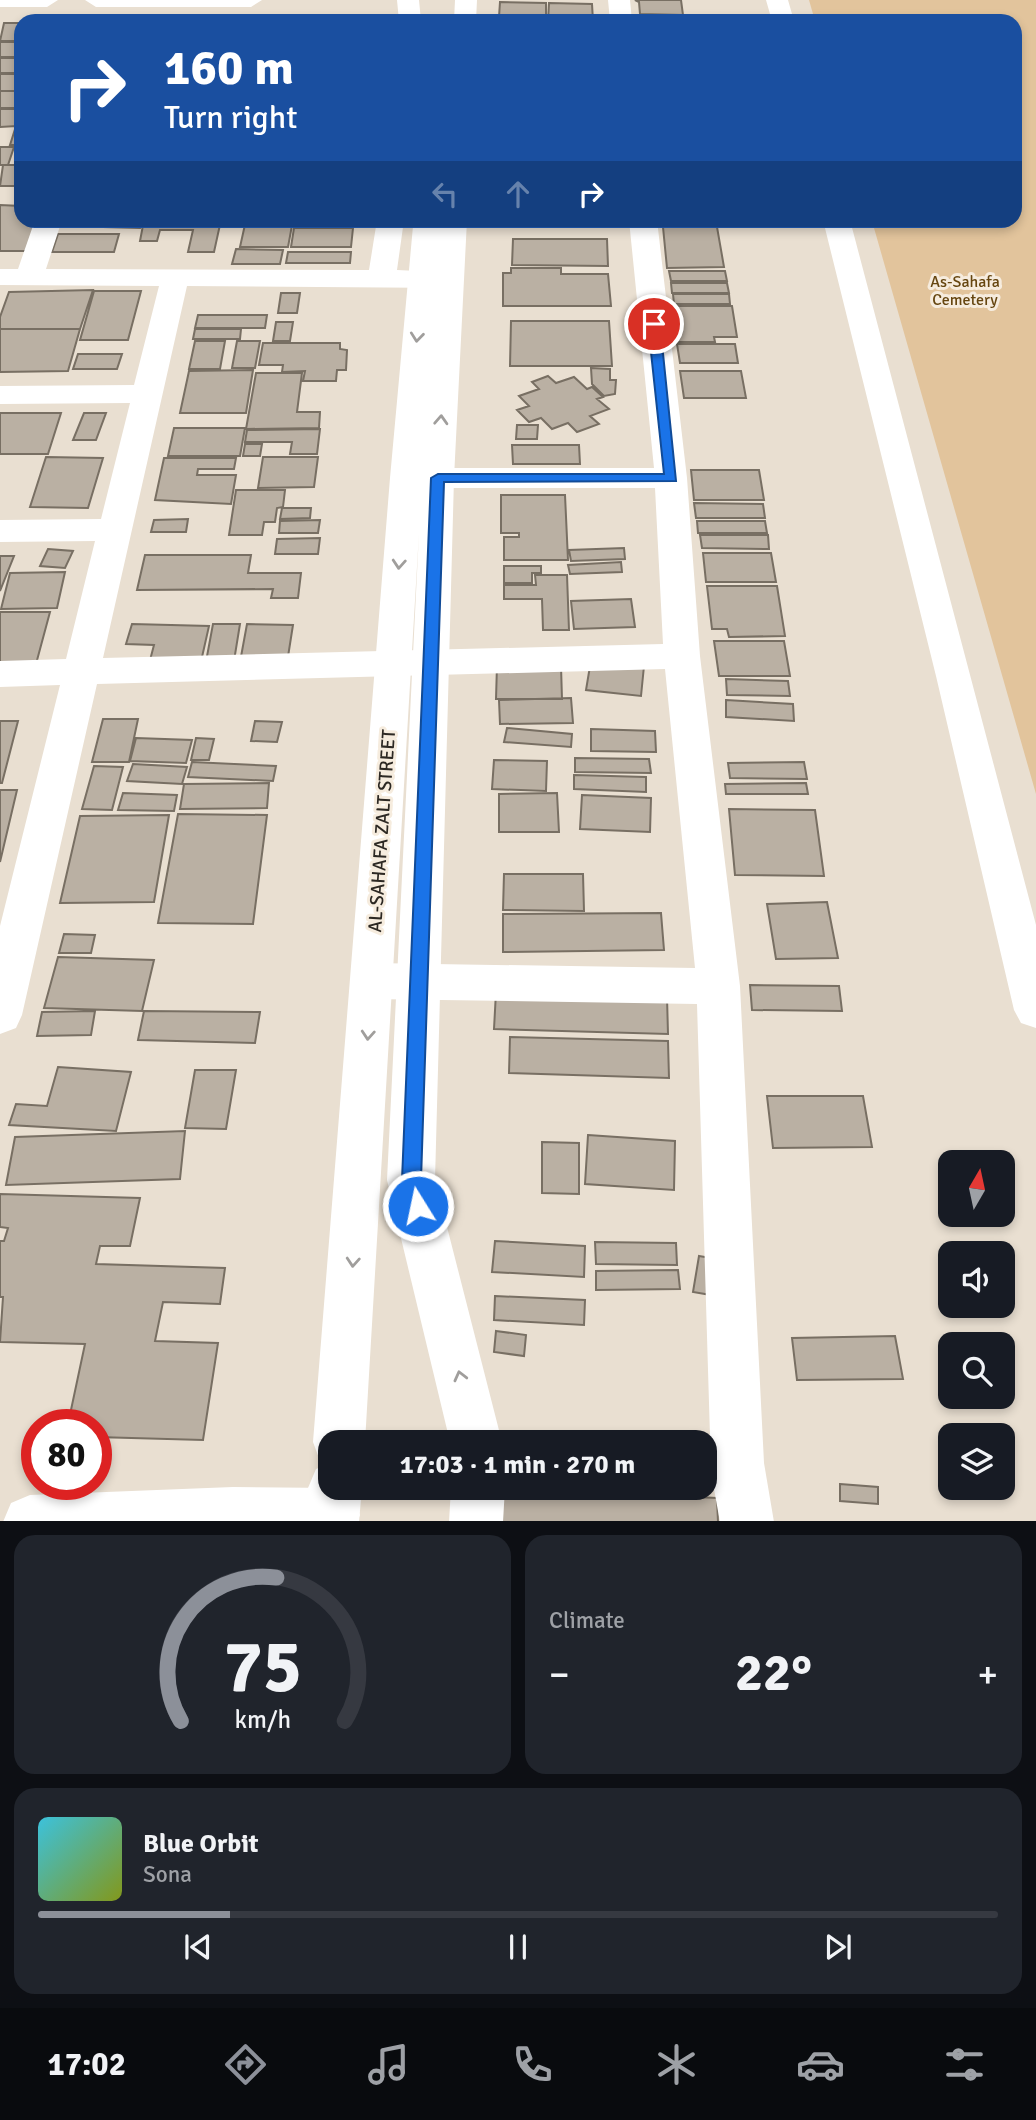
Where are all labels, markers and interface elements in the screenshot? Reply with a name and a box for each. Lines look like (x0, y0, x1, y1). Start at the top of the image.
text: 160 m (164, 38, 294, 98)
icon: right (49, 42, 140, 133)
text: Turn right (164, 98, 297, 137)
icon: left (426, 175, 464, 213)
icon: ahead (499, 175, 537, 213)
icon: right (572, 175, 610, 213)
park label: As-Sahafa Cemetery (930, 272, 1000, 310)
pin (624, 294, 684, 354)
icon: arrive (635, 305, 673, 343)
one-way arrow (410, 332, 425, 343)
one-way arrow (433, 414, 448, 425)
one-way arrow (392, 559, 407, 570)
street label: AL-SAHAFA ZALT STREET (363, 728, 401, 933)
one-way arrow (361, 1030, 376, 1041)
north arrow (938, 1150, 1015, 1227)
map controls (938, 1150, 1015, 1500)
position arrow (381, 1169, 455, 1243)
button: sound (938, 1241, 1015, 1318)
one-way arrow (345, 1257, 360, 1268)
button: search (938, 1332, 1015, 1409)
one-way arrow (454, 1370, 468, 1382)
speed limit sign: 80 (21, 1409, 112, 1500)
button: layers (938, 1423, 1015, 1500)
text: 17:03 · 1 min · 270 m (400, 1449, 635, 1481)
text: Climate (549, 1606, 625, 1635)
text: 75 (223, 1623, 302, 1712)
text: 22° (735, 1641, 812, 1705)
text: − (549, 1651, 570, 1698)
text: + (977, 1651, 998, 1698)
text: km/h (234, 1703, 291, 1734)
text: Blue Orbit (143, 1828, 259, 1860)
text: Sona (143, 1860, 192, 1889)
icon: previous (179, 1928, 217, 1966)
icon: pause (499, 1928, 537, 1966)
icon: next (819, 1928, 857, 1966)
icon: directions (221, 2040, 270, 2089)
icon: music (364, 2040, 413, 2089)
icon: phone (508, 2040, 557, 2089)
icon: climate (652, 2040, 701, 2089)
icon: car (796, 2040, 845, 2089)
icon: filters (940, 2040, 989, 2089)
text: 17:02 (47, 2045, 126, 2084)

